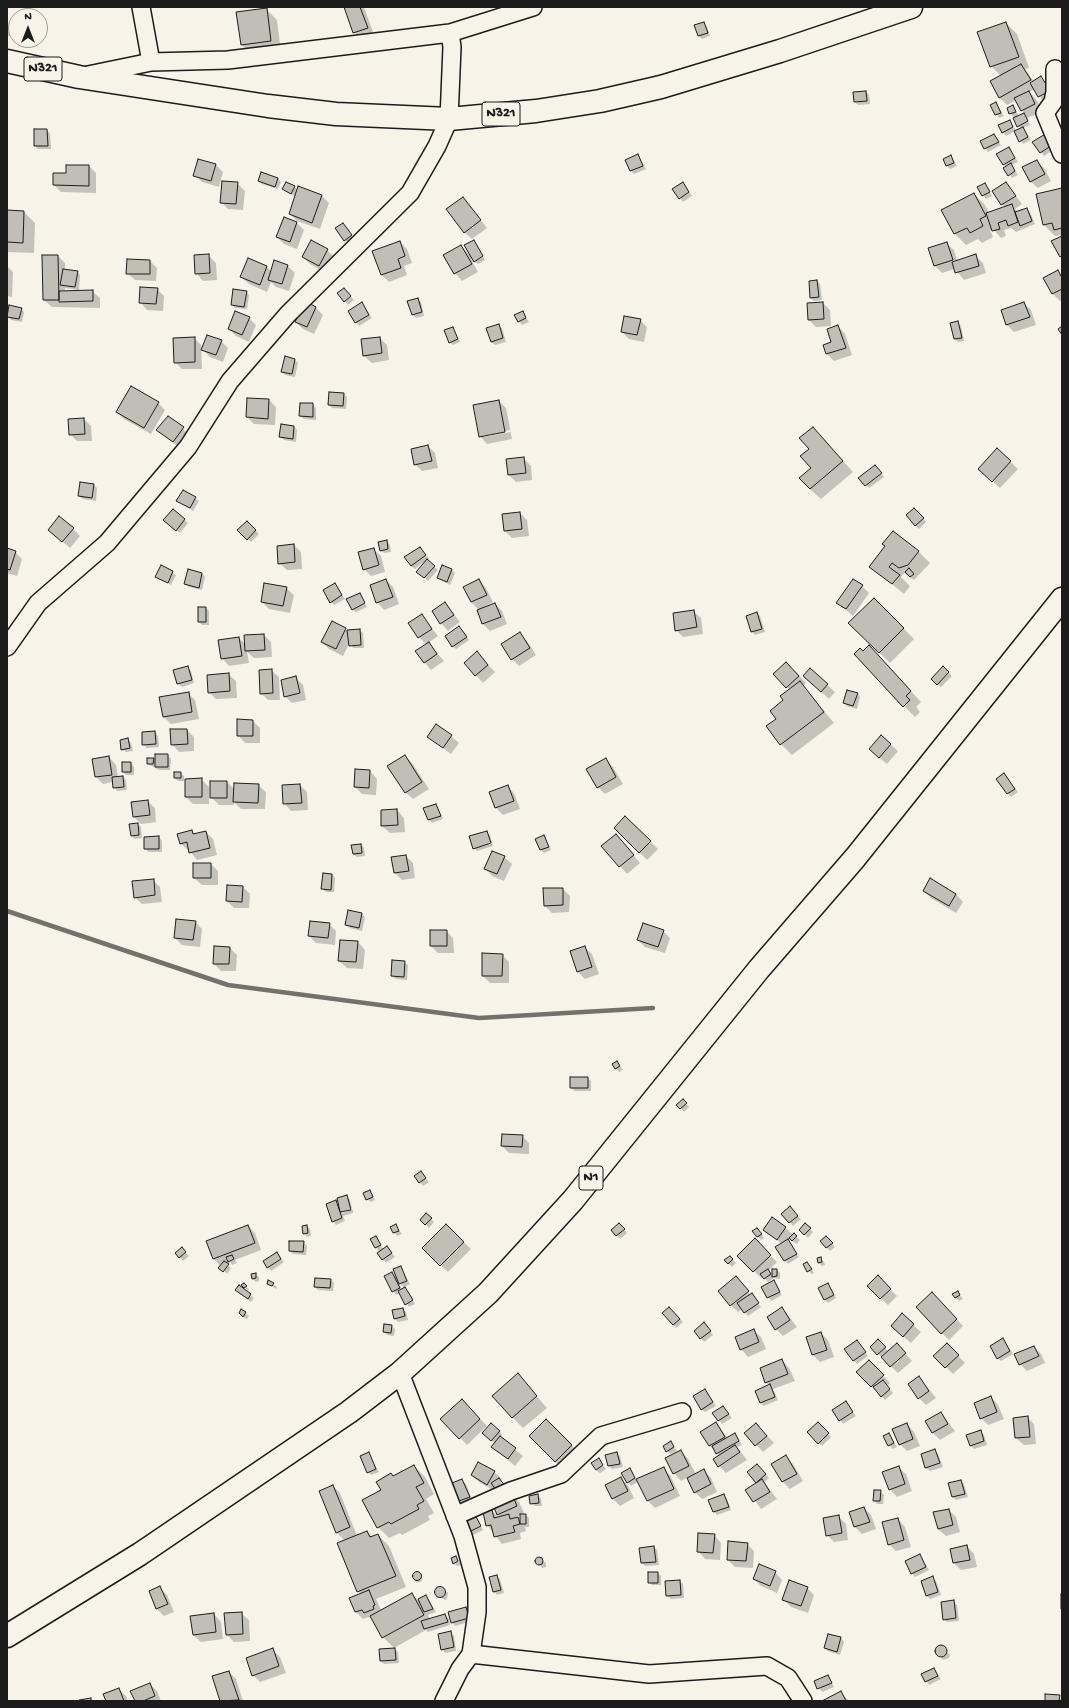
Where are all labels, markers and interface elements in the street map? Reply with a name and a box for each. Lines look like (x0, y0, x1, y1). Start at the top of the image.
north arrow (8, 8, 48, 48)
text: N (24, 11, 32, 23)
road number: N321 (24, 57, 62, 81)
road number: N321 (482, 102, 520, 126)
road number: N1 (579, 1166, 603, 1190)

